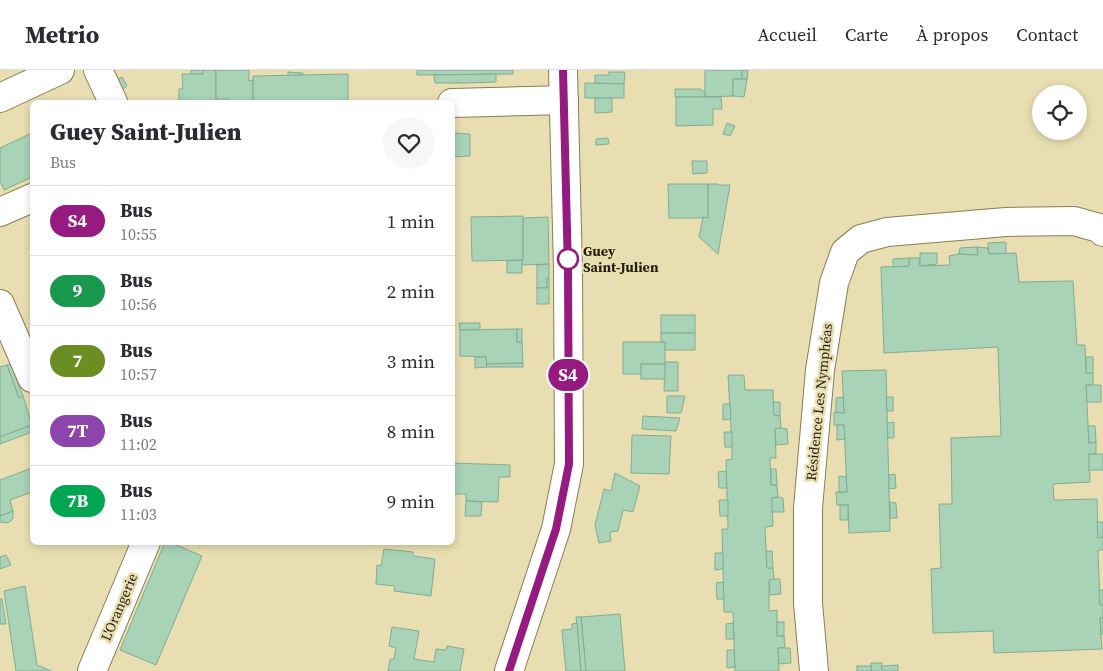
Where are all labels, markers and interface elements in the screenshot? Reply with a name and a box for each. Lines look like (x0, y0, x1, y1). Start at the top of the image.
text: Metrio (25, 18, 99, 51)
text: Accueil (758, 22, 817, 47)
text: Carte (845, 22, 888, 47)
text: À propos (916, 22, 988, 47)
text: Contact (1016, 22, 1078, 47)
map controls (1032, 85, 1087, 140)
button: locate (1032, 85, 1087, 140)
text: Guey Saint-Julien (50, 115, 242, 148)
button: heart (383, 117, 435, 169)
text: Bus (50, 151, 76, 173)
text: Bus (120, 197, 152, 223)
text: S4 (68, 208, 87, 233)
text: 1 min (387, 208, 435, 234)
text: 10:55 (120, 223, 157, 245)
place label: Guey Saint-Julien (583, 241, 659, 277)
marker: Guey Saint-Julien (557, 248, 579, 270)
text: Bus (120, 267, 152, 293)
text: 9 (73, 278, 82, 303)
text: 2 min (387, 278, 435, 304)
text: 10:56 (120, 293, 157, 315)
street label: Résidence Les Nymphéas (801, 322, 837, 482)
text: Bus (120, 337, 152, 363)
text: 7 (73, 348, 82, 373)
text: 3 min (387, 348, 435, 374)
line badge: S4 (546, 359, 590, 391)
text: S4 (558, 362, 578, 387)
text: 10:57 (120, 363, 157, 385)
text: Bus (120, 407, 152, 433)
text: 7T (67, 418, 88, 443)
text: 8 min (387, 418, 435, 444)
text: 11:02 (120, 433, 157, 455)
text: Bus (120, 477, 152, 503)
text: 7B (67, 488, 88, 513)
text: 9 min (387, 488, 435, 514)
text: 11:03 (120, 503, 157, 525)
street label: L'Orangerie (96, 570, 142, 644)

